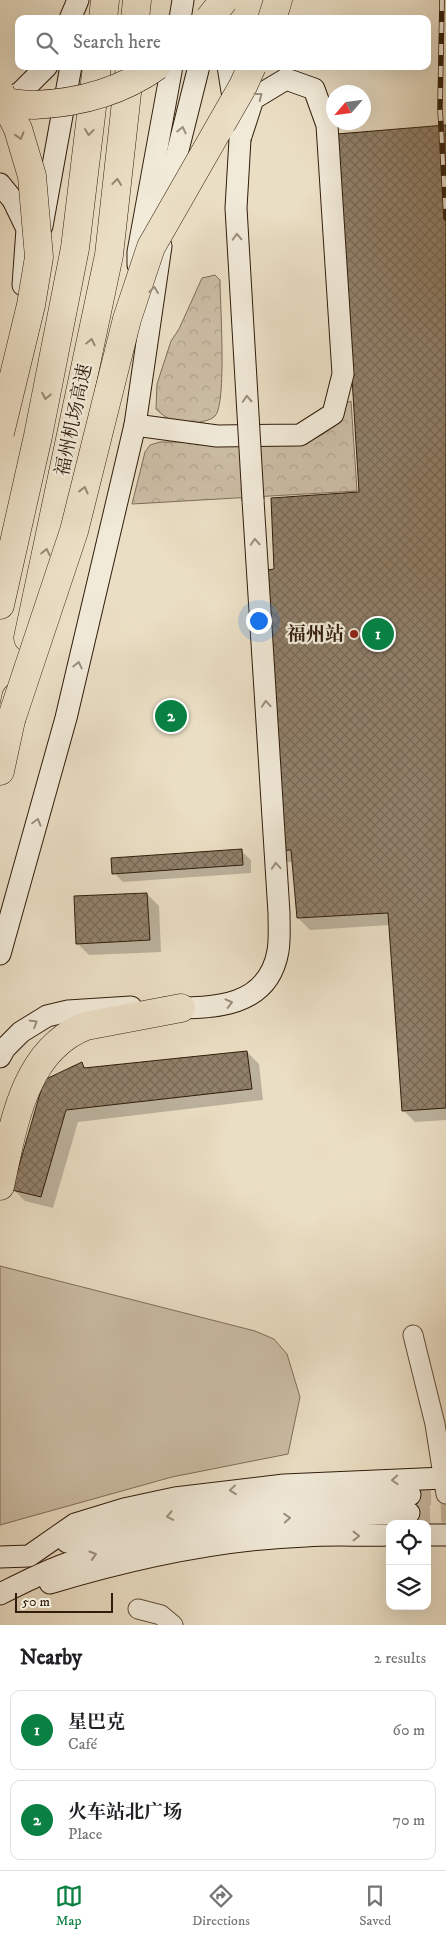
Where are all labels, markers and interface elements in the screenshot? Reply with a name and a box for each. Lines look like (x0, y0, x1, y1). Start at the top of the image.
search box (15, 15, 431, 70)
icon: search (33, 29, 61, 57)
text: Search here (73, 31, 161, 54)
north arrow (326, 85, 371, 130)
one-way arrow (253, 94, 262, 102)
one-way arrow (176, 126, 187, 135)
one-way arrow (84, 128, 95, 136)
one-way arrow (15, 131, 25, 139)
one-way arrow (111, 178, 122, 186)
one-way arrow (232, 233, 243, 241)
one-way arrow (148, 286, 159, 294)
one-way arrow (85, 338, 96, 346)
street label: 福州机场高速 (51, 362, 97, 478)
one-way arrow (41, 391, 51, 400)
one-way arrow (241, 395, 252, 403)
one-way arrow (78, 486, 89, 495)
one-way arrow (250, 537, 261, 545)
one-way arrow (40, 548, 51, 557)
your location (246, 608, 272, 634)
pin: 1 (362, 615, 394, 653)
place label: 福州站 (287, 623, 344, 646)
marker: 福州站 (348, 628, 360, 640)
one-way arrow (72, 660, 83, 669)
pin: 2 (155, 697, 187, 735)
one-way arrow (260, 699, 271, 707)
one-way arrow (31, 818, 41, 827)
one-way arrow (270, 862, 281, 870)
one-way arrow (225, 998, 233, 1009)
one-way arrow (29, 1020, 38, 1030)
one-way arrow (391, 1475, 399, 1486)
one-way arrow (229, 1484, 237, 1495)
one-way arrow (166, 1510, 175, 1521)
one-way arrow (283, 1513, 291, 1524)
map controls (386, 1520, 431, 1610)
button: locate (386, 1520, 431, 1565)
one-way arrow (353, 1531, 361, 1541)
one-way arrow (89, 1550, 97, 1560)
button: layers (386, 1565, 431, 1610)
scale bar (15, 1590, 112, 1613)
text: 50 m (22, 1593, 50, 1611)
text: Nearby (20, 1645, 82, 1671)
text: 2 results (374, 1648, 426, 1668)
text: 星巴克 (68, 1711, 125, 1734)
text: 1 (34, 1720, 40, 1740)
text: 60 m (393, 1720, 425, 1740)
text: Café (68, 1734, 97, 1754)
text: 火车站北广场 (68, 1801, 182, 1824)
text: 2 (33, 1810, 41, 1830)
text: 70 m (393, 1810, 425, 1830)
text: Place (68, 1824, 102, 1844)
tab: Map (55, 1882, 83, 1930)
tab: Directions (192, 1882, 250, 1930)
tab: Saved (359, 1882, 391, 1930)

